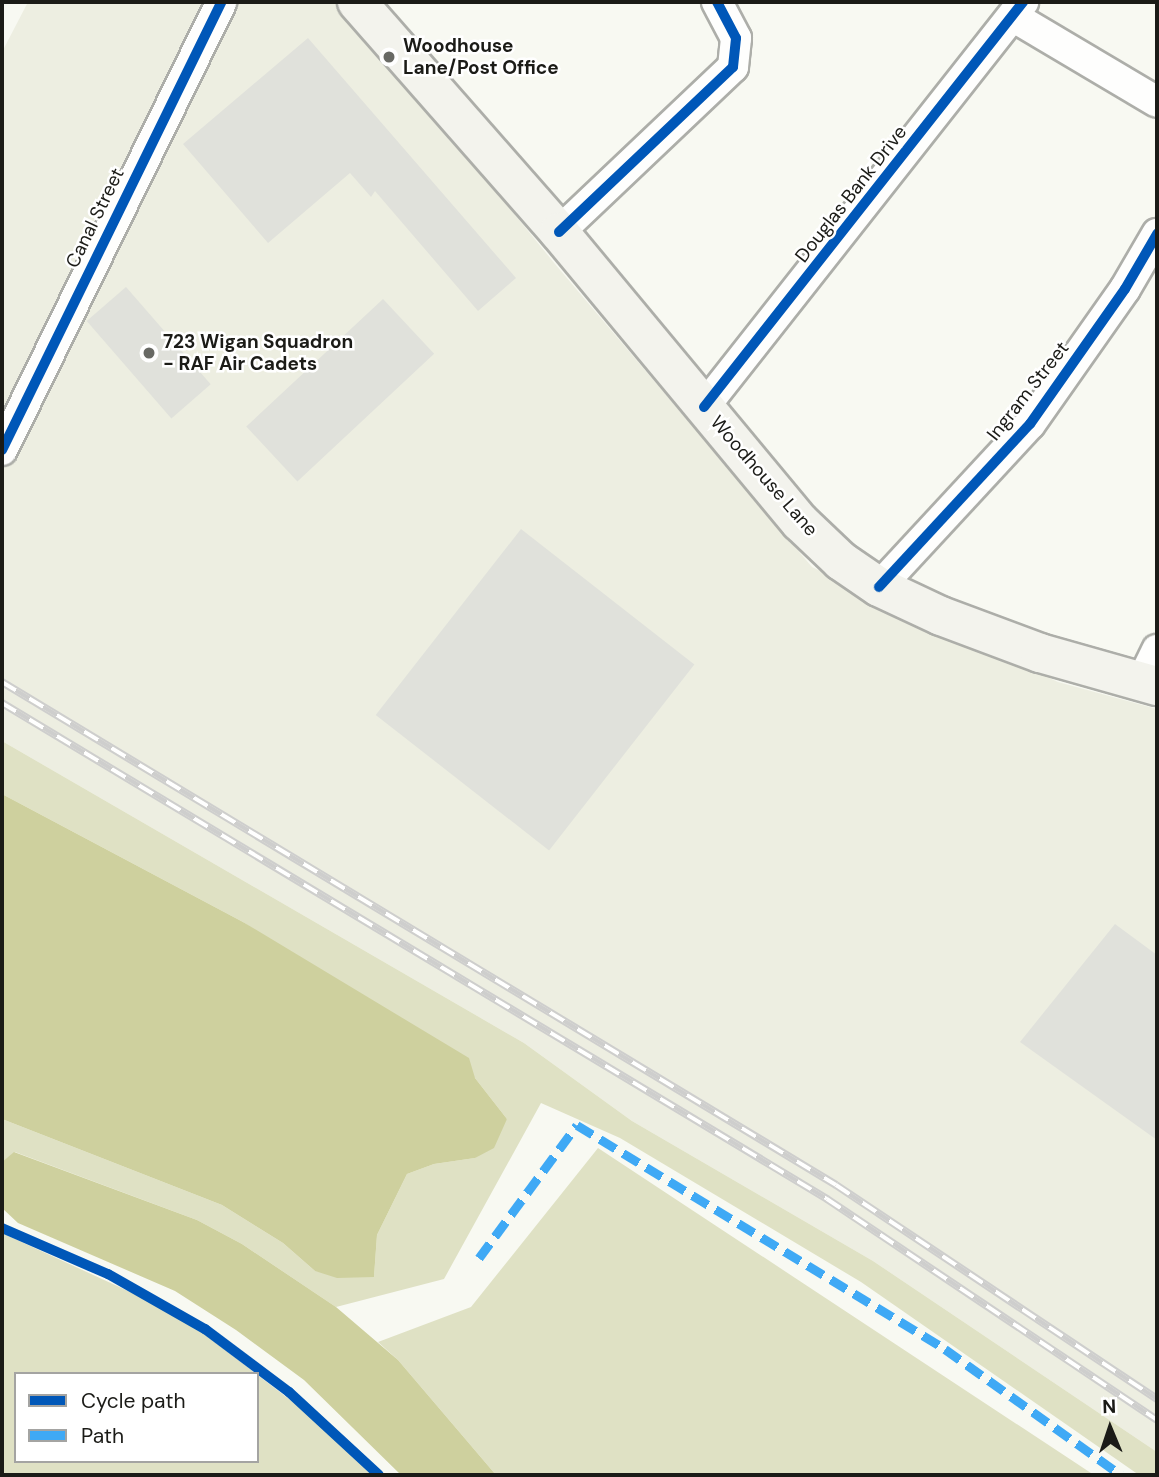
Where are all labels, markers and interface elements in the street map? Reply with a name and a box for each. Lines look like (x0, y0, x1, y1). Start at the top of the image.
place label: Woodhouse Lane/Post Office (403, 35, 559, 79)
marker: Woodhouse Lane/Post Office (381, 49, 397, 65)
street label: Douglas Bank Drive (791, 121, 911, 267)
street label: Canal Street (61, 164, 129, 272)
place label: 723 Wigan Squadron - RAF Air Cadets (163, 331, 353, 375)
street label: Ingram Street (982, 337, 1074, 445)
marker: 723 Wigan Squadron - RAF Air Cadets (141, 345, 157, 361)
street label: Woodhouse Lane (705, 411, 823, 541)
legend (14, 1372, 259, 1463)
text: Cycle path (81, 1387, 186, 1415)
north arrow (1075, 1393, 1145, 1463)
text: N (1102, 1394, 1117, 1419)
text: Path (81, 1422, 124, 1450)

